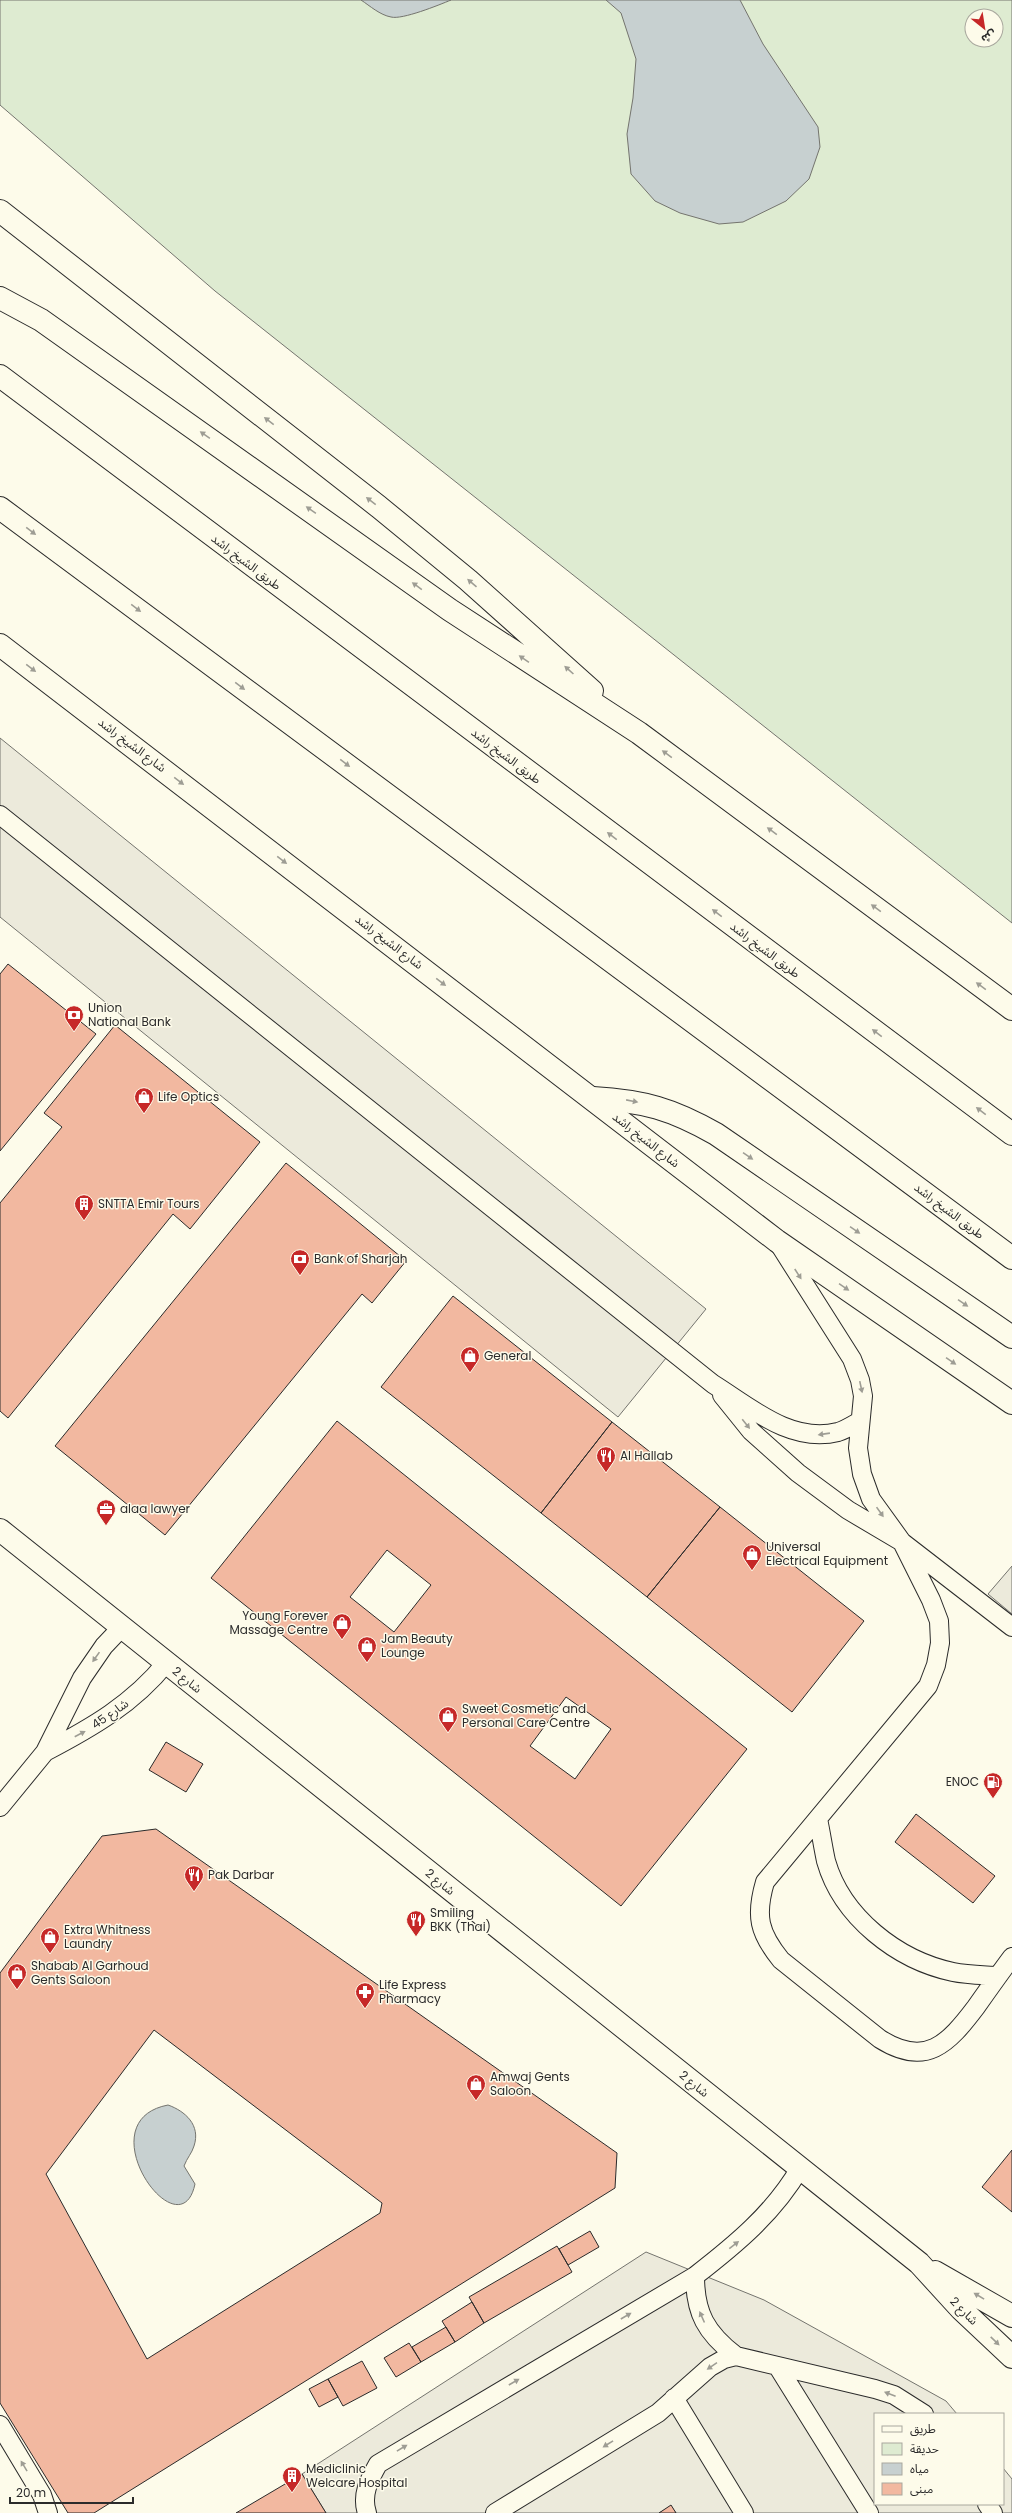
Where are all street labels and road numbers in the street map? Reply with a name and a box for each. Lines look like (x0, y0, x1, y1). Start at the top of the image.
street label: طريق الشيخ راشد (207, 530, 285, 594)
street label: شارع الشيخ راشد (94, 713, 170, 777)
street label: طريق الشيخ راشد (467, 724, 545, 788)
street label: شارع الشيخ راشد (351, 910, 427, 974)
street label: طريق الشيخ راشد (726, 918, 804, 982)
street label: شارع الشيخ راشد (609, 1108, 683, 1172)
street label: طريق الشيخ راشد (910, 1179, 988, 1243)
street label: شارع 2 (168, 1662, 206, 1698)
street label: شارع 45 (88, 1695, 132, 1733)
street label: شارع 2 (421, 1864, 459, 1900)
street label: شارع 2 (675, 2066, 713, 2102)
street label: شارع 2 (946, 2293, 982, 2329)

